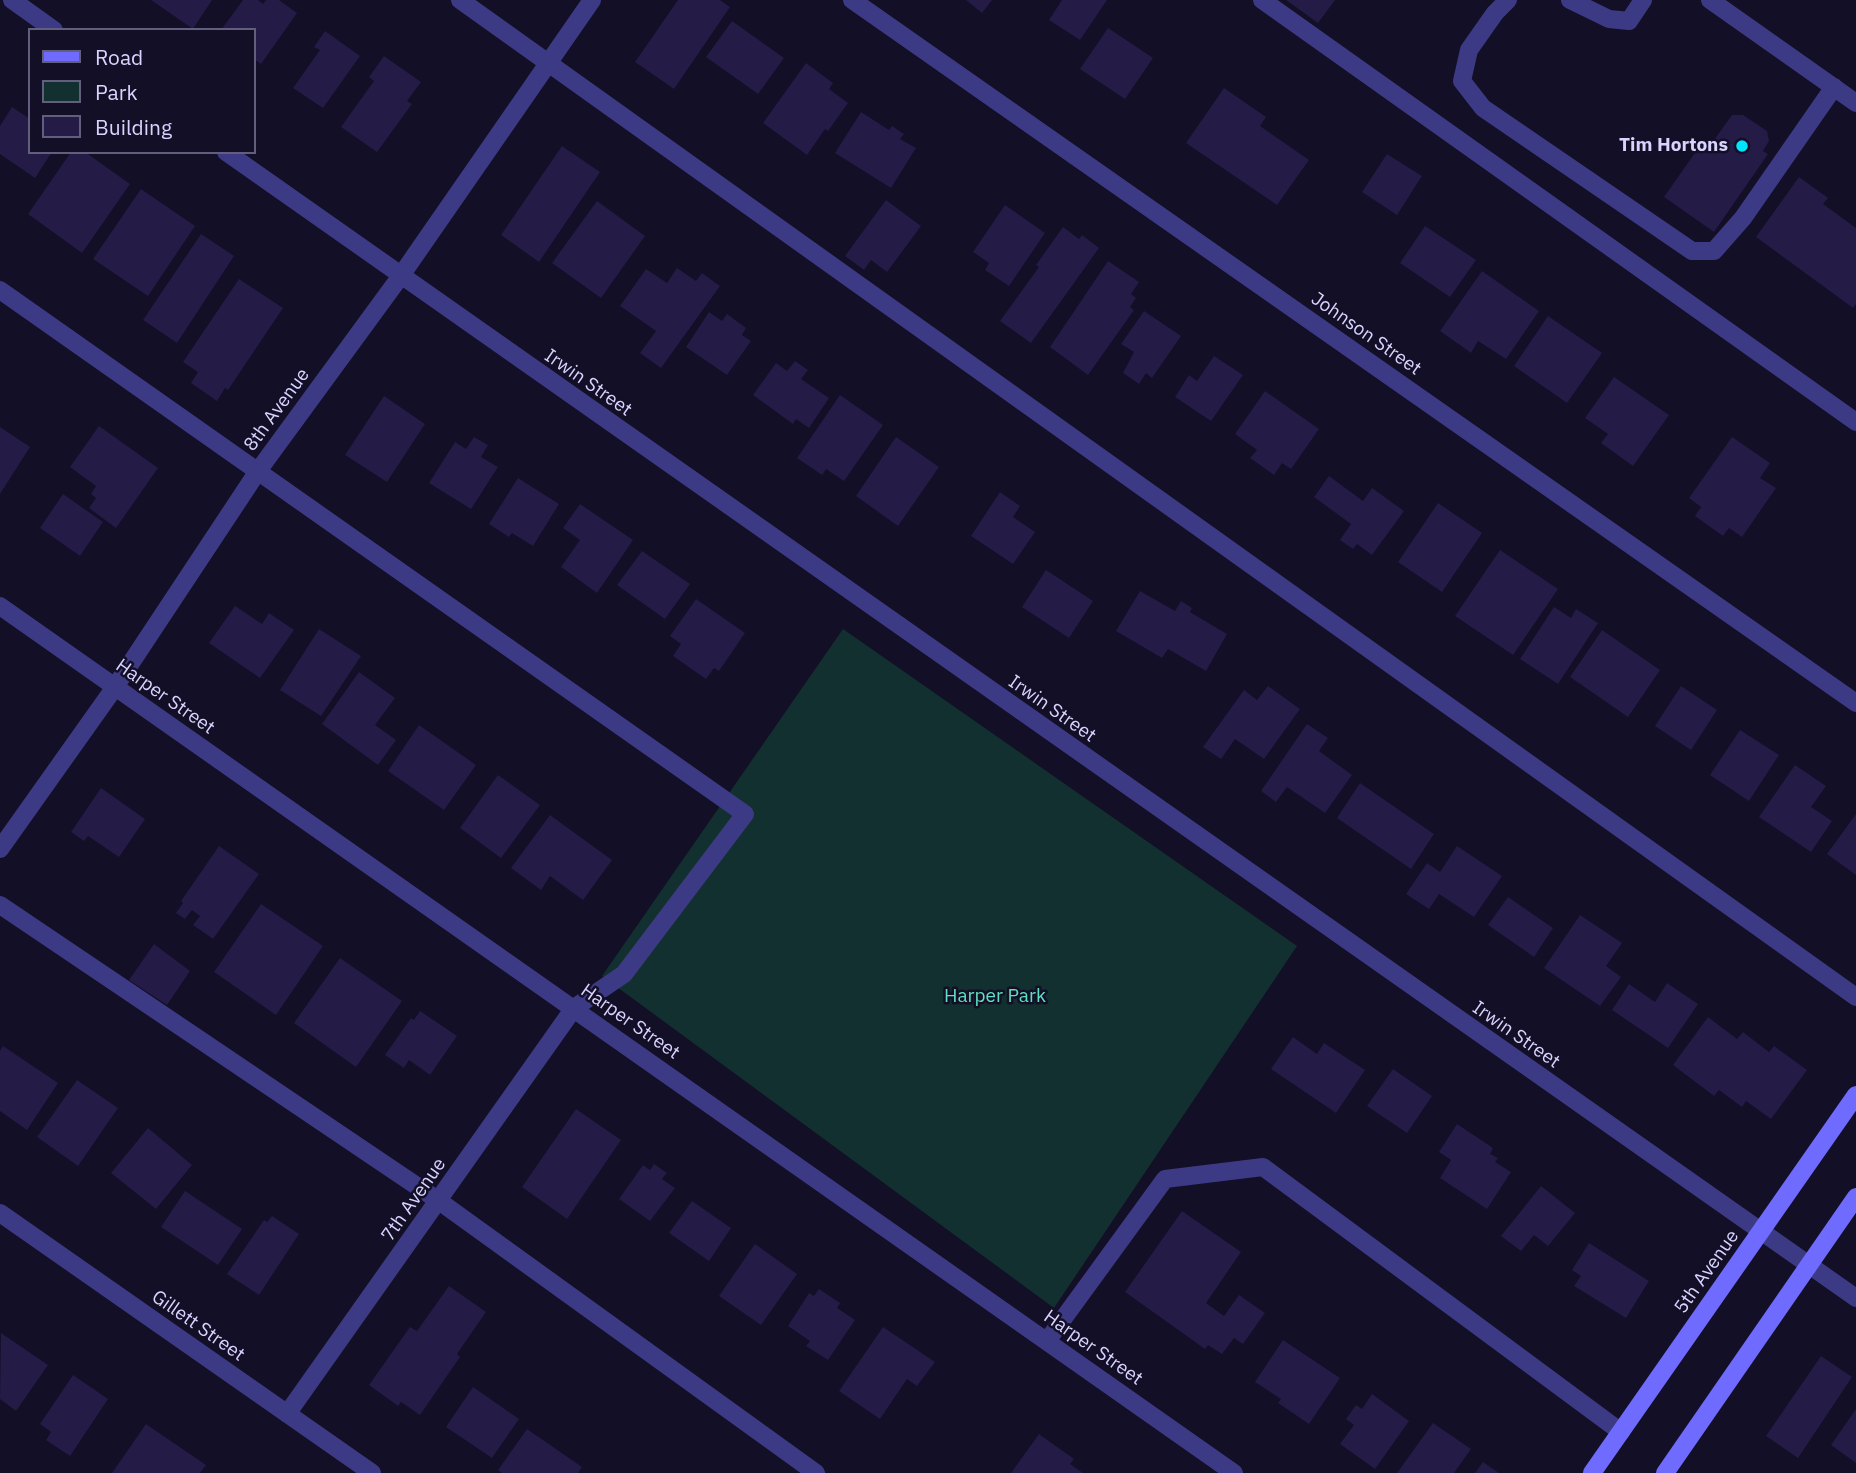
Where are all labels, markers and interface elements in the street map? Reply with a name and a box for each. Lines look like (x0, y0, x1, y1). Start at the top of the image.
legend (28, 28, 256, 154)
text: Road (95, 43, 143, 71)
text: Park (95, 78, 138, 106)
text: Building (95, 113, 172, 141)
place label: Tim Hortons (1619, 135, 1728, 157)
marker: Tim Hortons (1734, 138, 1750, 154)
street label: Johnson Street (1307, 288, 1425, 380)
street label: Irwin Street (540, 345, 636, 421)
street label: 8th Avenue (239, 364, 315, 456)
street label: Harper Street (111, 655, 219, 739)
street label: Irwin Street (1004, 671, 1100, 747)
street label: Harper Street (576, 980, 684, 1064)
park label: Harper Park (944, 986, 1046, 1008)
street label: Irwin Street (1468, 997, 1564, 1073)
street label: 7th Avenue (377, 1154, 451, 1246)
street label: 5th Avenue (1670, 1226, 1744, 1318)
street label: Gillett Street (147, 1286, 249, 1366)
street label: Harper Street (1039, 1306, 1147, 1390)

